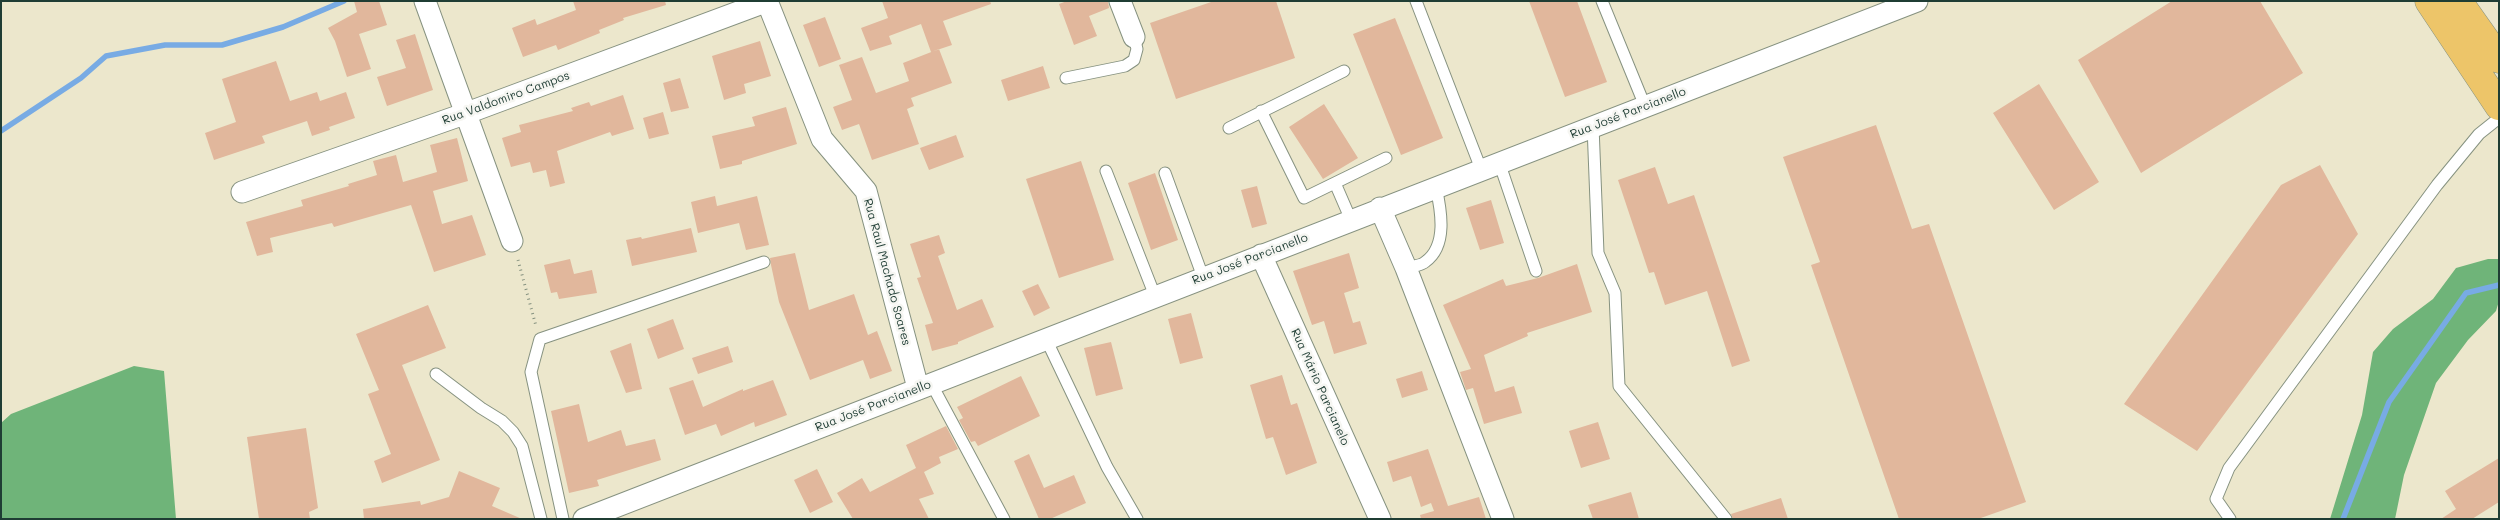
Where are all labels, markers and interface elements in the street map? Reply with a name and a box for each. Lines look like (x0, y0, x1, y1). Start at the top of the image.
street label: Rua Valdomiro Campos (440, 68, 572, 128)
street label: Rua José Parcianello (1568, 84, 1688, 142)
street label: Rua Raul Machado Soares (860, 197, 914, 347)
street label: Rua José Parcianello (1190, 230, 1310, 288)
street label: Rua Mário Parcianelo (1288, 326, 1352, 448)
street label: Rua José Parcianello (813, 377, 933, 435)

